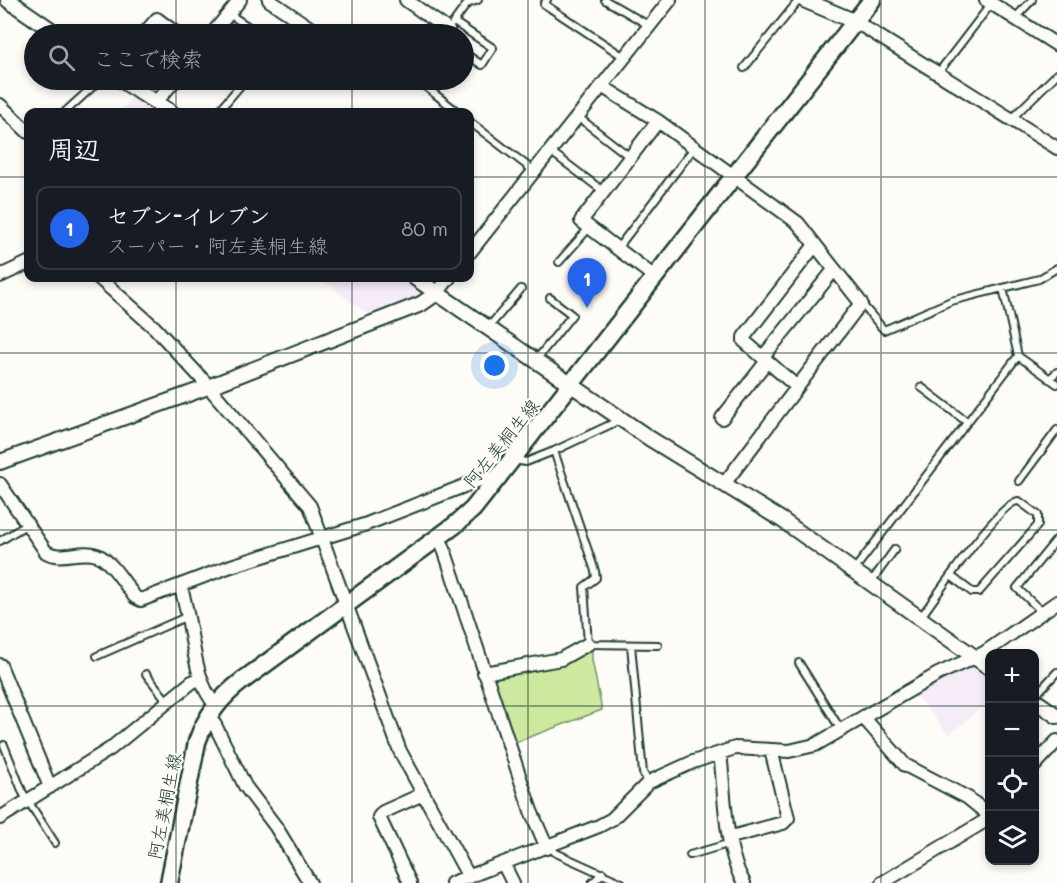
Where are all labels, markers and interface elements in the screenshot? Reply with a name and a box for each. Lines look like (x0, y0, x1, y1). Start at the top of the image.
search box (24, 24, 474, 90)
icon: search (45, 41, 78, 74)
text: ここで検索 (93, 44, 203, 73)
text: 周辺 (48, 132, 100, 166)
text: セブン-イレブン (107, 201, 270, 230)
text: 1 (65, 215, 74, 241)
text: 80 m (401, 215, 448, 241)
text: スーパー · 阿左美桐生線 (107, 232, 328, 258)
pin: 1 (568, 258, 606, 308)
your location (480, 351, 509, 380)
street label: 阿左美桐生線 (458, 393, 544, 493)
map controls (985, 649, 1039, 865)
button: + (985, 649, 1039, 703)
button: − (985, 703, 1039, 757)
street label: 阿左美桐生線 (142, 751, 186, 861)
button: locate (985, 757, 1039, 811)
button: layers (985, 811, 1039, 865)

